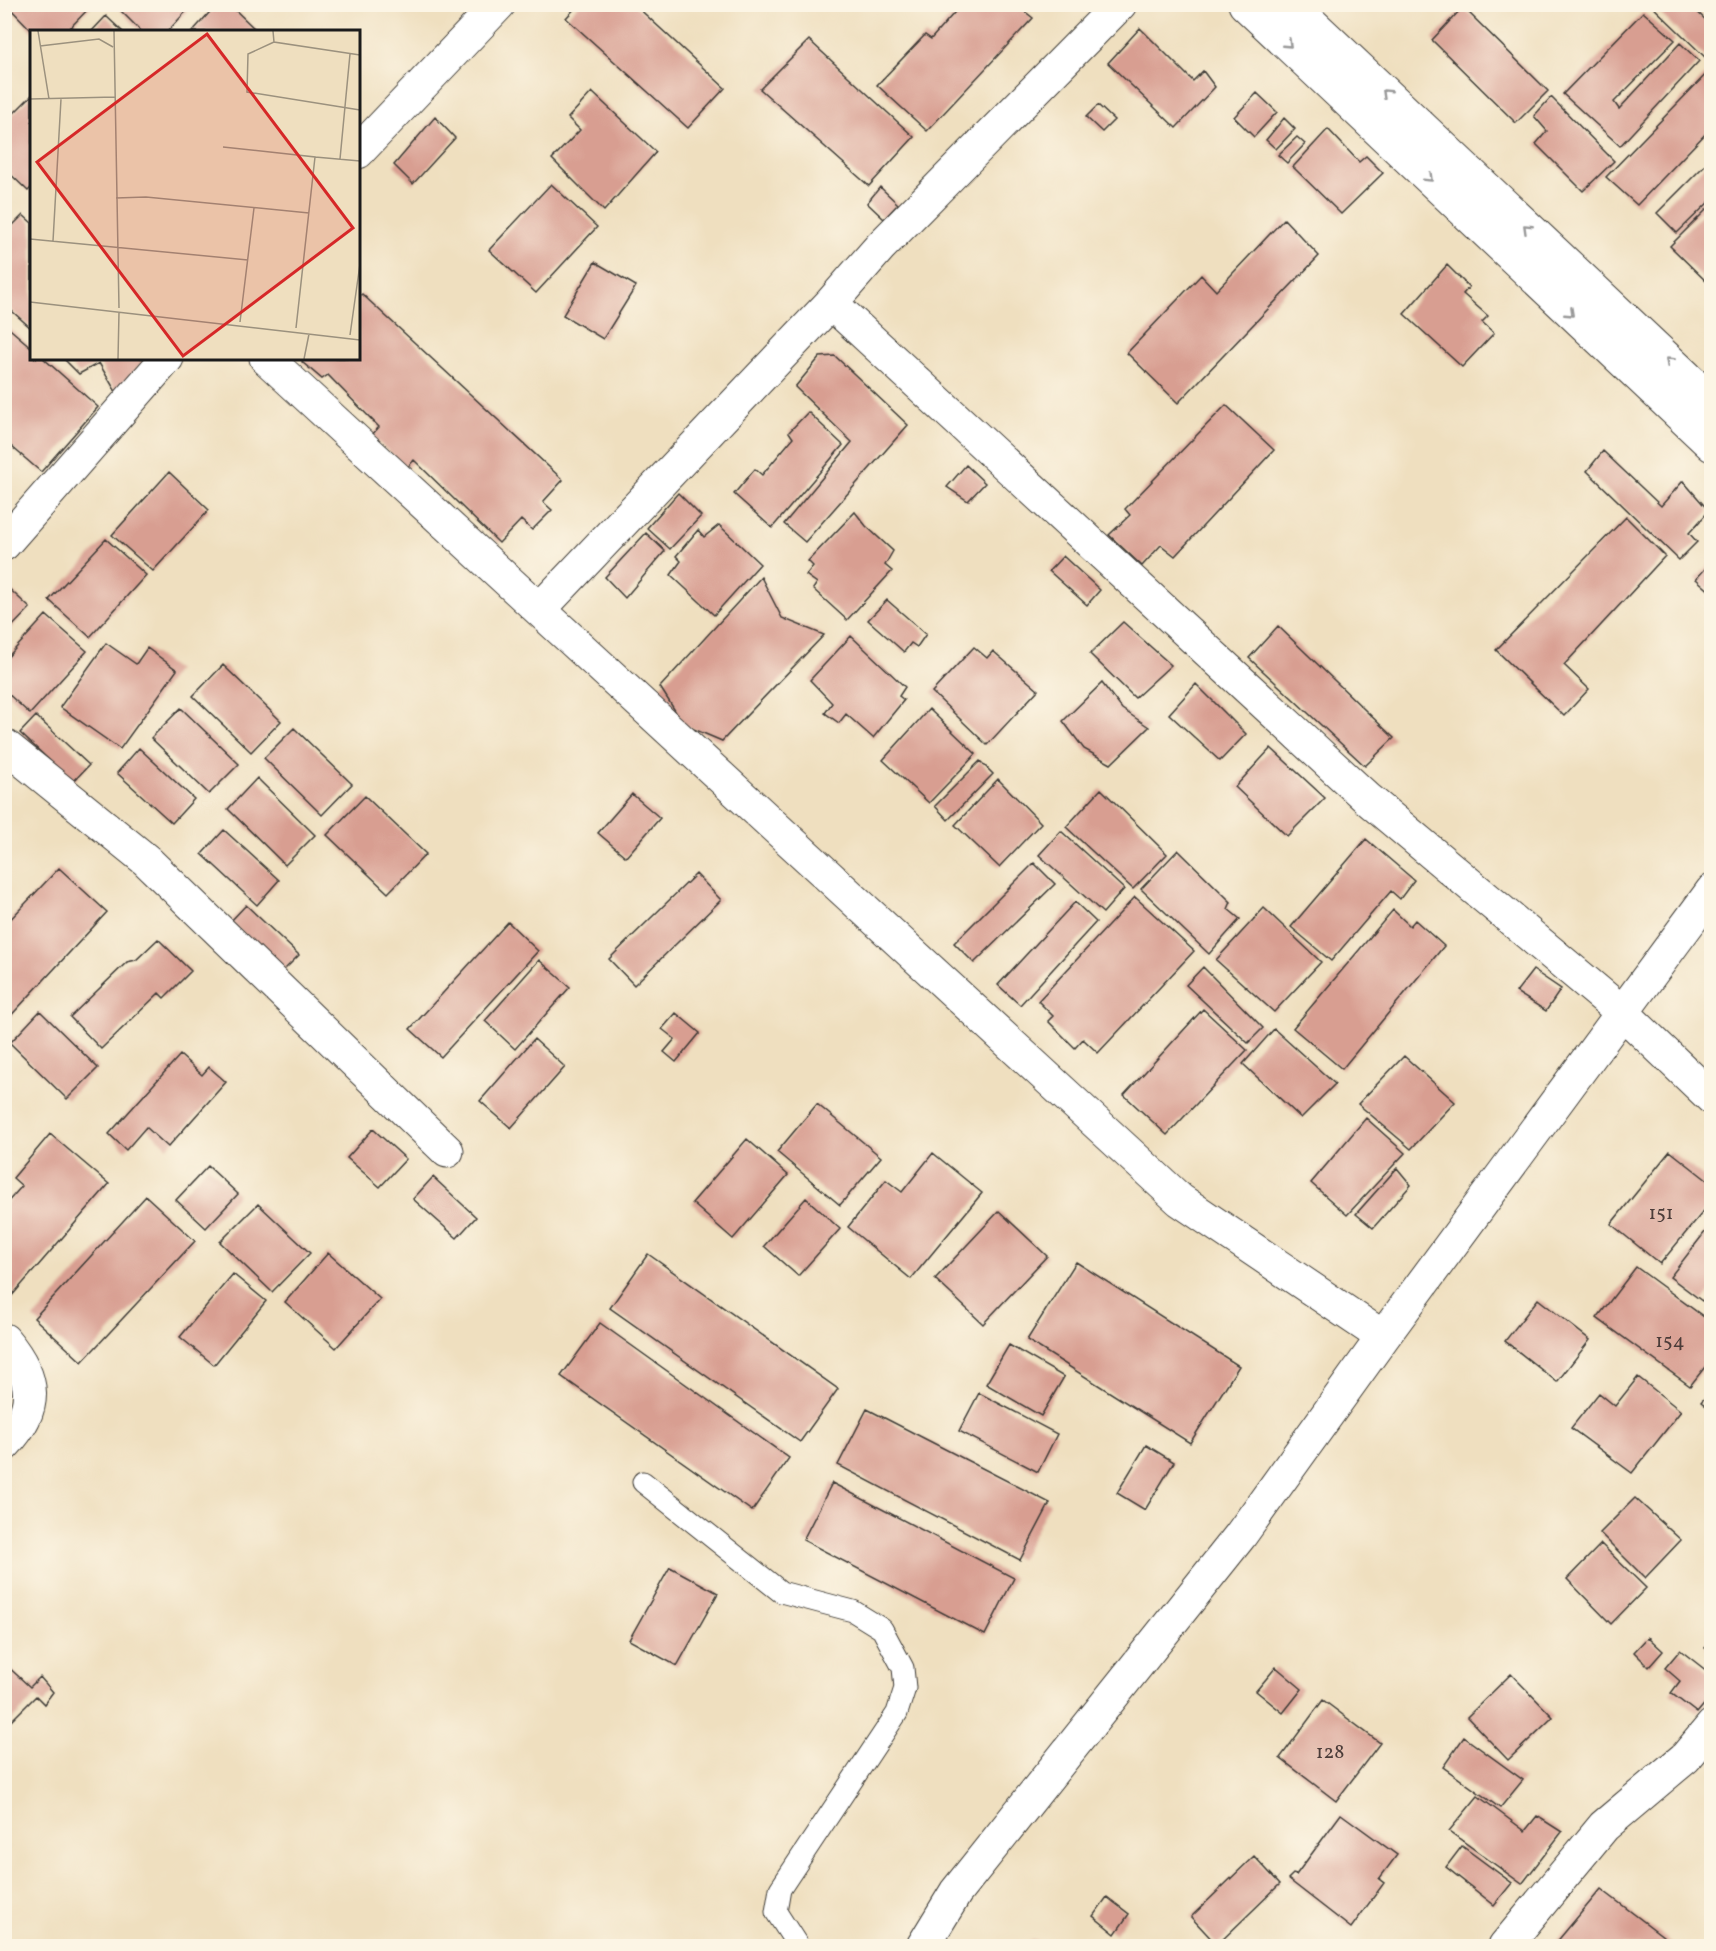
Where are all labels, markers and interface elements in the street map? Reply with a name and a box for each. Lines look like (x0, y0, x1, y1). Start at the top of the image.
inset map (30, 30, 360, 360)
one-way arrow (1281, 37, 1291, 48)
one-way arrow (1383, 89, 1394, 100)
one-way arrow (1423, 171, 1433, 182)
one-way arrow (1523, 224, 1534, 235)
one-way arrow (1564, 306, 1574, 317)
one-way arrow (1665, 357, 1675, 368)
house number: 151 (1648, 1200, 1674, 1228)
house number: 154 (1655, 1328, 1685, 1356)
house number: 128 (1316, 1739, 1344, 1767)

